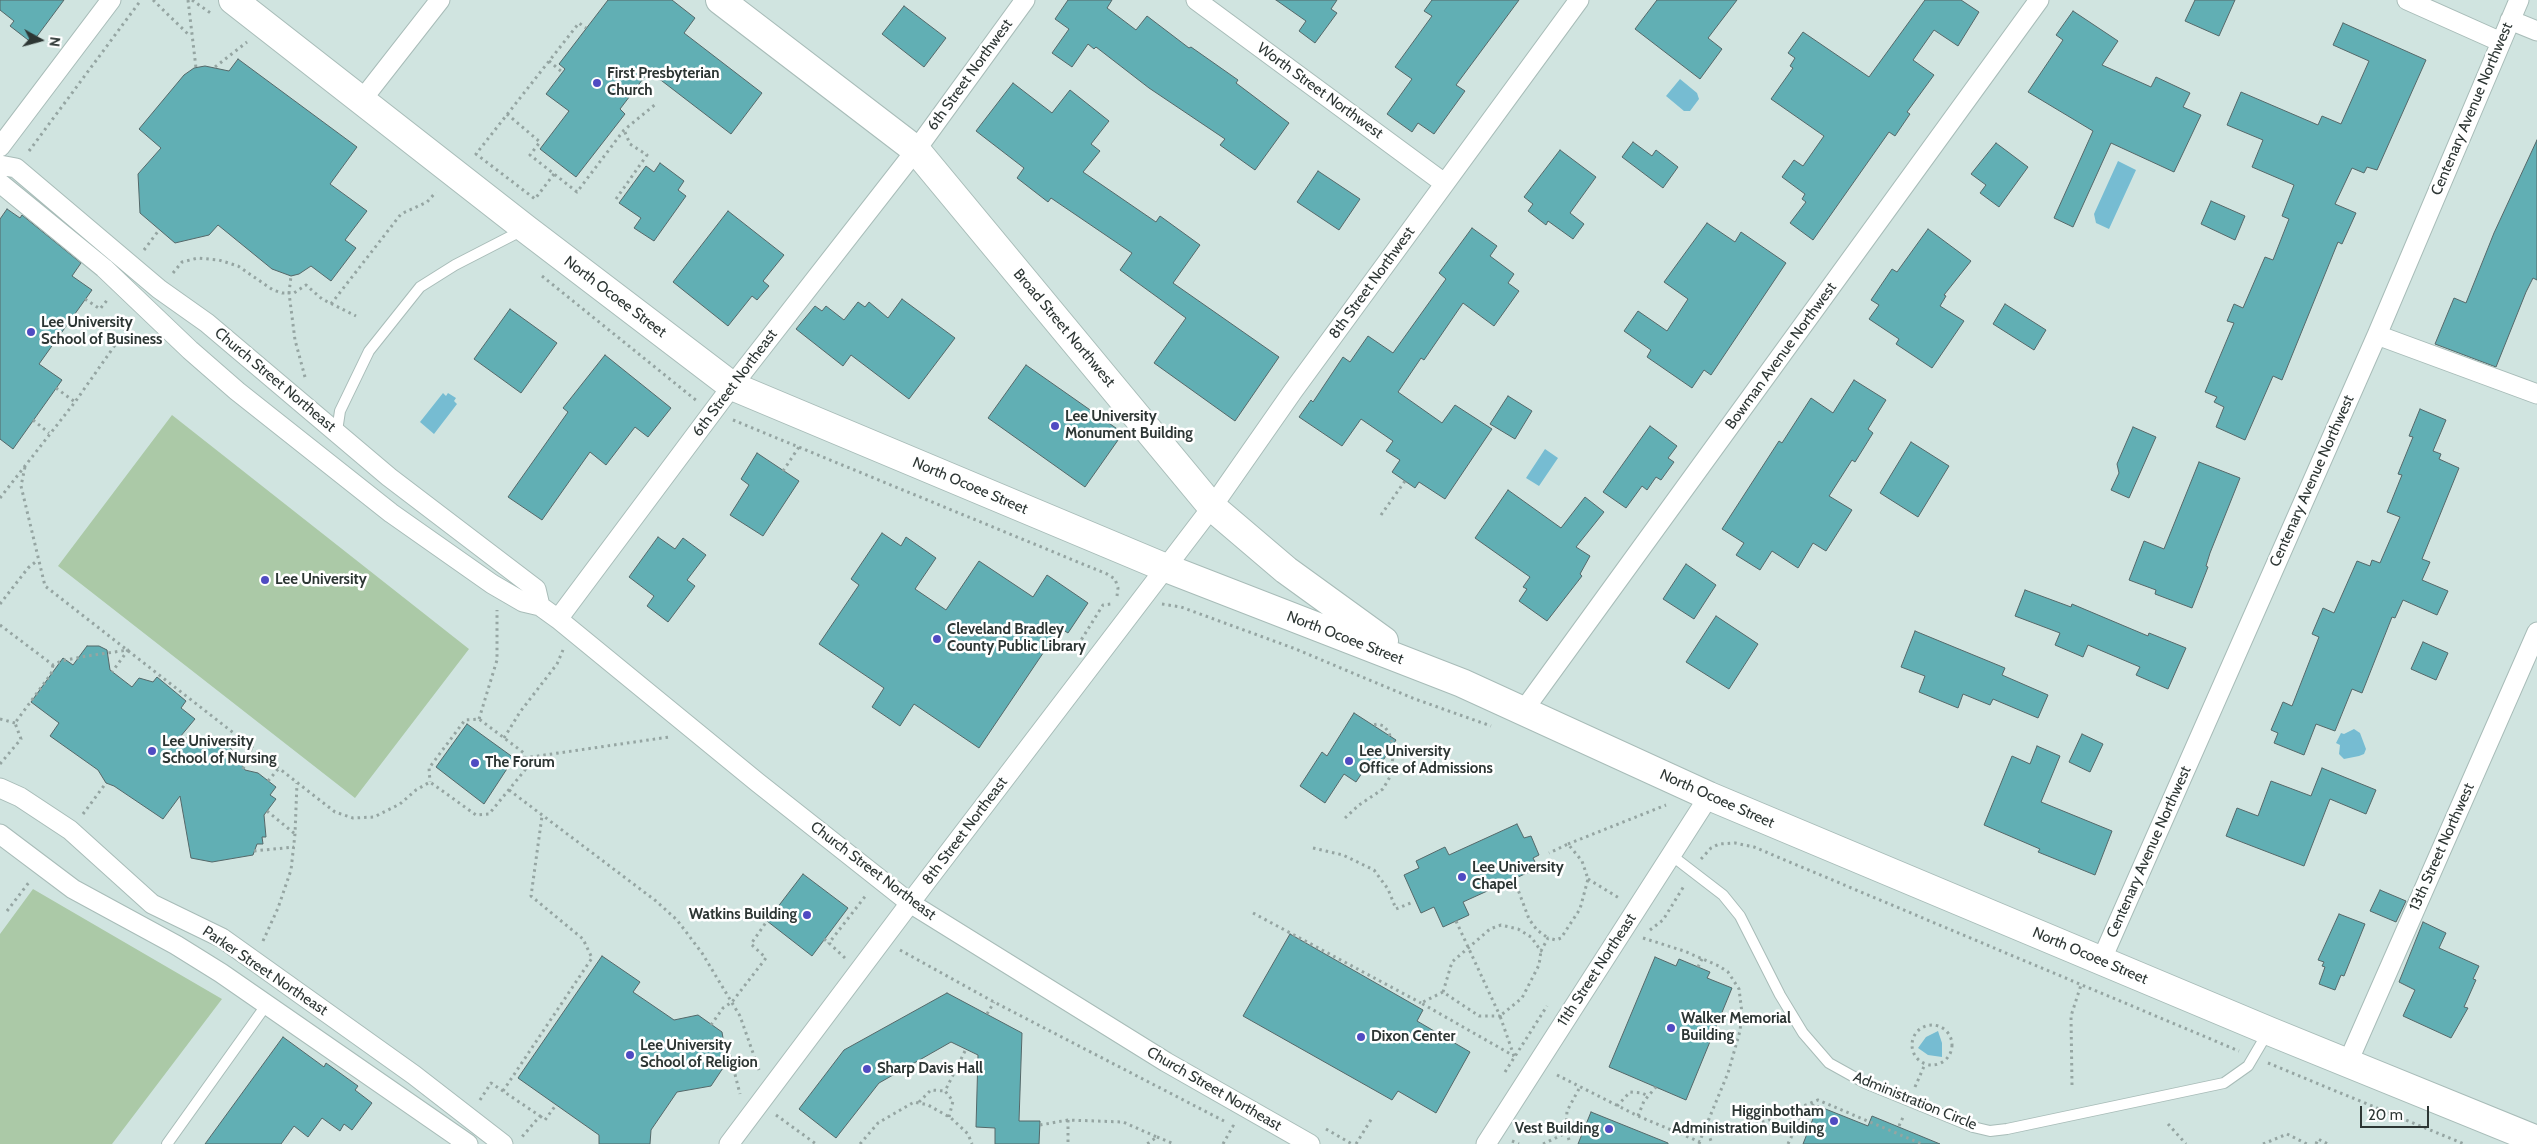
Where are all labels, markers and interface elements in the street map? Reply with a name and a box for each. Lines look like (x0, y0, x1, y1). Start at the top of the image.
north arrow (15, 15, 65, 65)
street label: 6th Street Northwest (924, 16, 1016, 134)
street label: Centenary Avenue Northwest (2427, 20, 2517, 198)
text: N (45, 36, 64, 48)
street label: Worth Street Northwest (1254, 39, 1386, 143)
place label: First Presbyterian Church (607, 65, 720, 100)
marker: First Presbyterian Church (591, 77, 603, 89)
street label: 8th Street Northwest (1325, 224, 1419, 342)
street label: North Ocoee Street (560, 253, 670, 341)
street label: Broad Street Northwest (1009, 265, 1119, 391)
street label: Bowman Avenue Northwest (1722, 279, 1840, 433)
place label: Lee University School of Business (41, 314, 162, 349)
street label: Church Street Northeast (211, 324, 339, 436)
marker: Lee University School of Business (25, 326, 37, 338)
street label: 6th Street Northeast (689, 326, 781, 440)
street label: Centenary Avenue Northwest (2266, 392, 2358, 570)
place label: Lee University Monument Building (1065, 408, 1193, 443)
marker: Lee University Monument Building (1049, 420, 1061, 432)
street label: North Ocoee Street (910, 454, 1030, 518)
place label: Lee University (275, 571, 367, 589)
marker: Lee University (259, 574, 271, 586)
street label: North Ocoee Street (1284, 607, 1406, 669)
place label: Cleveland Bradley County Public Library (947, 621, 1086, 656)
marker: Cleveland Bradley County Public Library (931, 633, 943, 645)
place label: Lee University School of Nursing (162, 733, 277, 768)
place label: Lee University Office of Admissions (1359, 743, 1493, 778)
marker: Lee University School of Nursing (146, 745, 158, 757)
place label: The Forum (485, 754, 555, 772)
marker: Lee University Office of Admissions (1343, 755, 1355, 767)
marker: The Forum (469, 757, 481, 769)
street label: Centenary Avenue Northwest (2103, 763, 2195, 941)
street label: North Ocoee Street (1657, 766, 1777, 832)
street label: 8th Street Northeast (919, 774, 1011, 888)
street label: 13th Street Northwest (2406, 780, 2478, 914)
street label: Church Street Northeast (807, 818, 939, 924)
place label: Lee University Chapel (1472, 859, 1564, 894)
marker: Lee University Chapel (1456, 871, 1468, 883)
place label: Watkins Building (689, 906, 797, 924)
marker: Watkins Building (801, 909, 813, 921)
street label: 11th Street Northeast (1554, 910, 1640, 1030)
street label: Parker Street Northeast (199, 922, 331, 1020)
street label: North Ocoee Street (2030, 924, 2150, 988)
place label: Walker Memorial Building (1681, 1010, 1791, 1045)
marker: Walker Memorial Building (1665, 1022, 1677, 1034)
place label: Dixon Center (1371, 1028, 1455, 1046)
marker: Dixon Center (1355, 1031, 1367, 1043)
place label: Lee University School of Religion (640, 1037, 758, 1072)
street label: Church Street Northeast (1143, 1043, 1285, 1135)
marker: Lee University School of Religion (624, 1049, 636, 1061)
place label: Sharp Davis Hall (877, 1060, 983, 1078)
marker: Sharp Davis Hall (861, 1063, 873, 1075)
street label: Administration Circle (1850, 1068, 1980, 1134)
scale bar (2362, 1096, 2431, 1128)
place label: Higginbotham Administration Building (1672, 1103, 1824, 1138)
text: 20 m (2368, 1106, 2403, 1124)
marker: Higginbotham Administration Building (1828, 1115, 1840, 1127)
place label: Vest Building (1515, 1120, 1599, 1138)
marker: Vest Building (1603, 1123, 1615, 1135)

